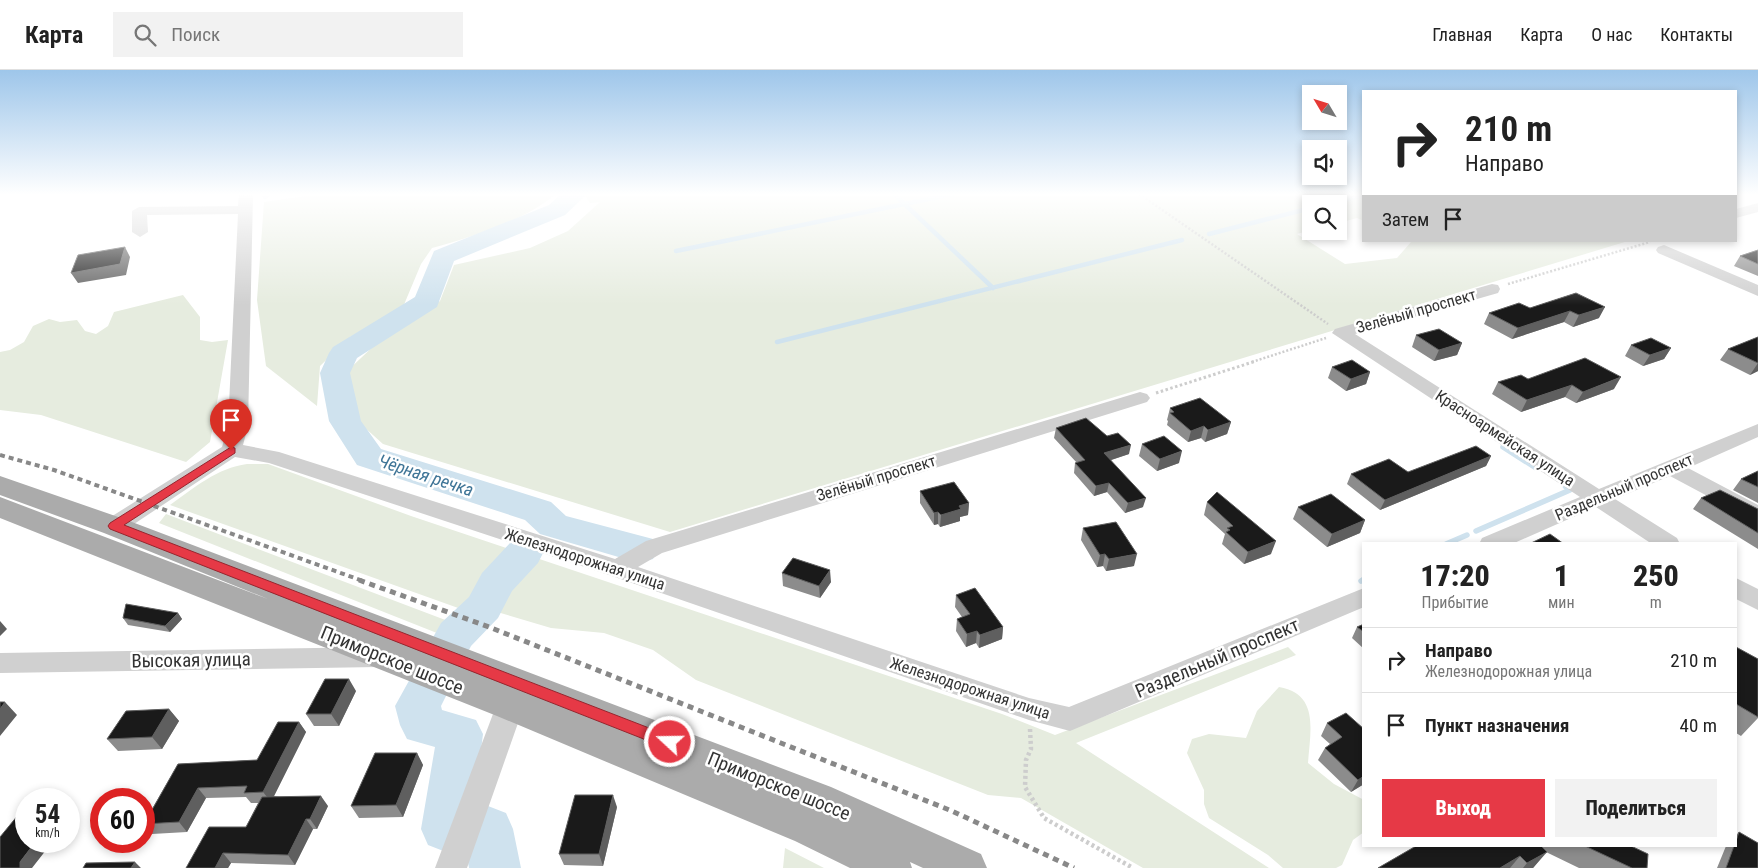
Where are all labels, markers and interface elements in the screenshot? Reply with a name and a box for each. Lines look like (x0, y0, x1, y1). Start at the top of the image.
search box (113, 12, 463, 57)
text: Карта (25, 21, 83, 49)
icon: search (131, 21, 159, 49)
text: Поиск (171, 23, 220, 46)
text: Главная (1432, 24, 1492, 45)
text: Карта (1520, 24, 1563, 45)
text: О нас (1591, 24, 1632, 45)
text: Контакты (1660, 24, 1733, 45)
north arrow (1302, 85, 1348, 130)
map controls (1302, 85, 1347, 240)
text: 210 m (1465, 109, 1552, 150)
icon: right (1382, 110, 1447, 175)
button: sound (1302, 140, 1347, 185)
text: Направо (1465, 151, 1544, 176)
button: search (1302, 195, 1347, 240)
icon: arrive (1439, 205, 1467, 233)
text: Затем (1382, 208, 1429, 231)
street label: Зелёный проспект (1354, 285, 1478, 337)
street label: Красноармейская улица (1432, 386, 1578, 490)
pin (210, 399, 252, 450)
icon: arrive (217, 406, 245, 434)
street label: Раздельный проспект (1552, 449, 1696, 525)
water label: Чёрная речка (376, 450, 476, 500)
street label: Зелёный проспект (814, 451, 938, 505)
street label: Железнодорожная улица (503, 524, 667, 594)
text: 17:20 (1420, 558, 1490, 593)
text: 1 (1554, 558, 1569, 593)
text: 250 (1633, 558, 1679, 593)
text: Прибытие (1421, 593, 1489, 612)
text: мин (1548, 593, 1575, 612)
text: m (1650, 593, 1662, 612)
street label: Раздельный проспект (1132, 613, 1302, 703)
street label: Приморское шоссе (317, 621, 467, 699)
text: Направо (1425, 639, 1492, 662)
icon: right (1382, 646, 1410, 674)
street label: Высокая улица (131, 647, 251, 673)
text: 210 m (1670, 649, 1717, 672)
street label: Железнодорожная улица (888, 653, 1052, 723)
text: Железнодорожная улица (1425, 662, 1592, 681)
icon: arrive (1382, 711, 1410, 739)
text: Пункт назначения (1425, 714, 1569, 737)
text: 40 m (1680, 714, 1717, 737)
position arrow (643, 715, 695, 767)
street label: Приморское шоссе (704, 747, 854, 825)
button: Выход (1382, 779, 1545, 837)
button: Поделиться (1555, 779, 1717, 837)
speed limit sign: 60 (90, 788, 155, 853)
text: 54 (35, 800, 60, 829)
text: km/h (35, 826, 60, 840)

